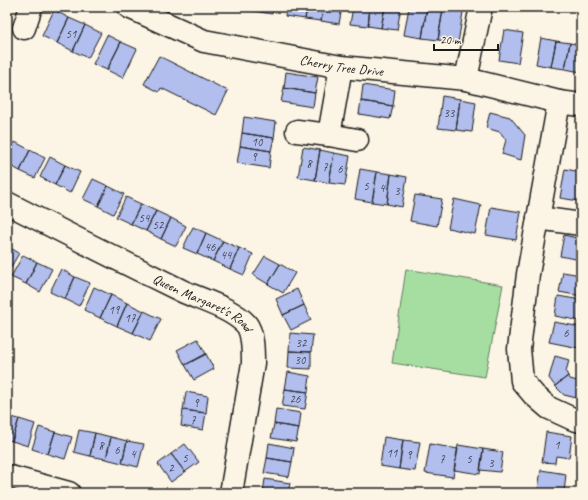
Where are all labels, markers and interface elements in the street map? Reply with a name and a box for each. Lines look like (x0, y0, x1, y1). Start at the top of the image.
house number: 51 (66, 26, 77, 42)
scale bar (434, 26, 498, 52)
text: 20 m (440, 32, 462, 48)
street label: Cherry Tree Drive (298, 51, 385, 80)
house number: 33 (444, 105, 456, 121)
house number: 10 (252, 134, 264, 150)
house number: 9 (251, 149, 258, 165)
house number: 8 (306, 156, 313, 172)
house number: 7 (322, 159, 328, 175)
house number: 6 (337, 161, 343, 177)
house number: 5 (363, 178, 369, 194)
house number: 4 (379, 180, 386, 196)
house number: 3 (394, 183, 401, 199)
house number: 54 (139, 210, 151, 226)
house number: 52 (153, 217, 165, 233)
house number: 46 (205, 239, 216, 255)
house number: 44 (221, 247, 233, 263)
street label: Queen Margaret's Road (150, 270, 258, 336)
house number: 19 (109, 302, 121, 318)
house number: 17 (125, 310, 136, 326)
house number: 6 (563, 325, 569, 341)
house number: 32 (296, 335, 308, 351)
house number: 30 (295, 352, 307, 368)
house number: 26 (290, 391, 301, 407)
house number: 9 (193, 395, 200, 411)
house number: 7 (190, 412, 196, 428)
house number: 1 (554, 437, 560, 453)
house number: 8 (98, 438, 105, 454)
house number: 6 (114, 442, 120, 458)
house number: 11 (387, 445, 398, 461)
house number: 4 (130, 446, 137, 462)
house number: 9 (406, 447, 413, 463)
house number: 5 (182, 450, 188, 466)
house number: 7 (439, 451, 445, 467)
house number: 5 (466, 451, 472, 467)
house number: 3 (488, 455, 495, 471)
house number: 2 (168, 460, 175, 476)

